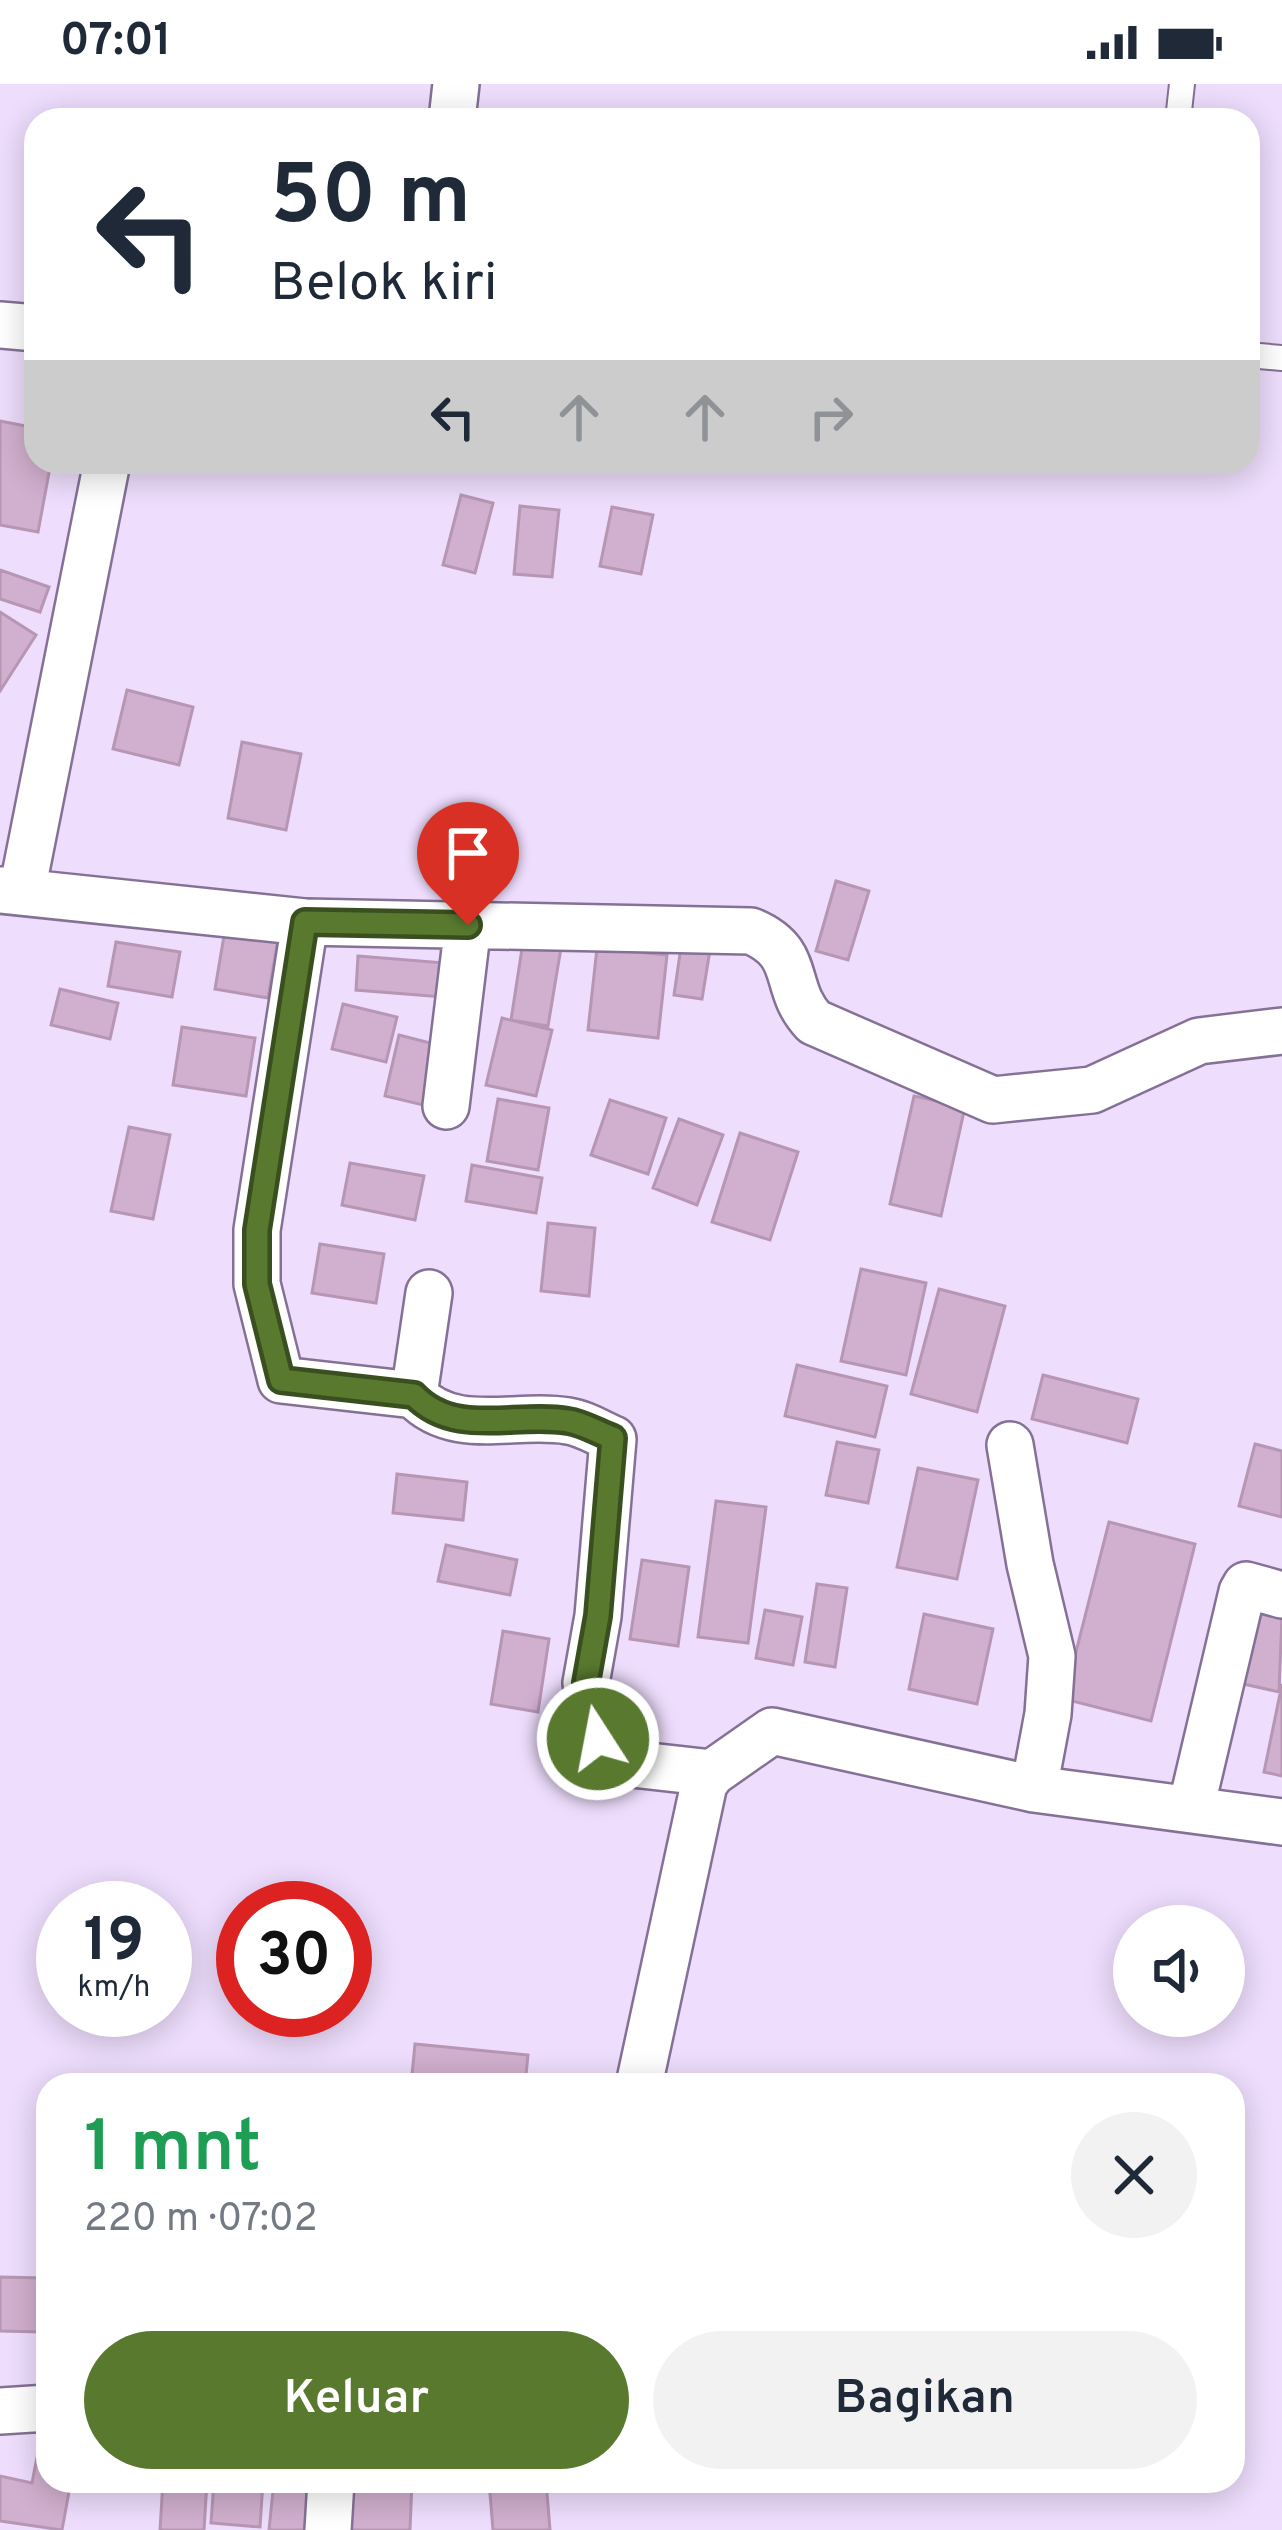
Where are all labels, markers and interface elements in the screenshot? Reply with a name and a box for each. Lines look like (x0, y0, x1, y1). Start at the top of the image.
text: 07:01 (60, 14, 171, 71)
text: 50 m (270, 147, 471, 253)
icon: left (72, 156, 228, 312)
text: Belok kiri (270, 251, 497, 320)
icon: left (420, 384, 486, 450)
icon: ahead (546, 384, 612, 450)
icon: ahead (672, 384, 738, 450)
icon: right (798, 384, 864, 450)
pin (417, 802, 519, 925)
icon: arrive (435, 820, 501, 886)
position arrow (535, 1676, 661, 1802)
speed limit sign: 30 (216, 1881, 372, 2037)
map controls (1113, 1905, 1245, 2037)
button: sound (1113, 1905, 1245, 2037)
text: 19 (84, 1906, 144, 1982)
text: km/h (78, 1970, 150, 2007)
text: 1 mnt (84, 2105, 261, 2197)
button: close (1071, 2112, 1197, 2238)
text: 220 m · 07:02 (84, 2196, 318, 2245)
button: Keluar (84, 2331, 629, 2469)
button: Bagikan (653, 2331, 1197, 2469)

